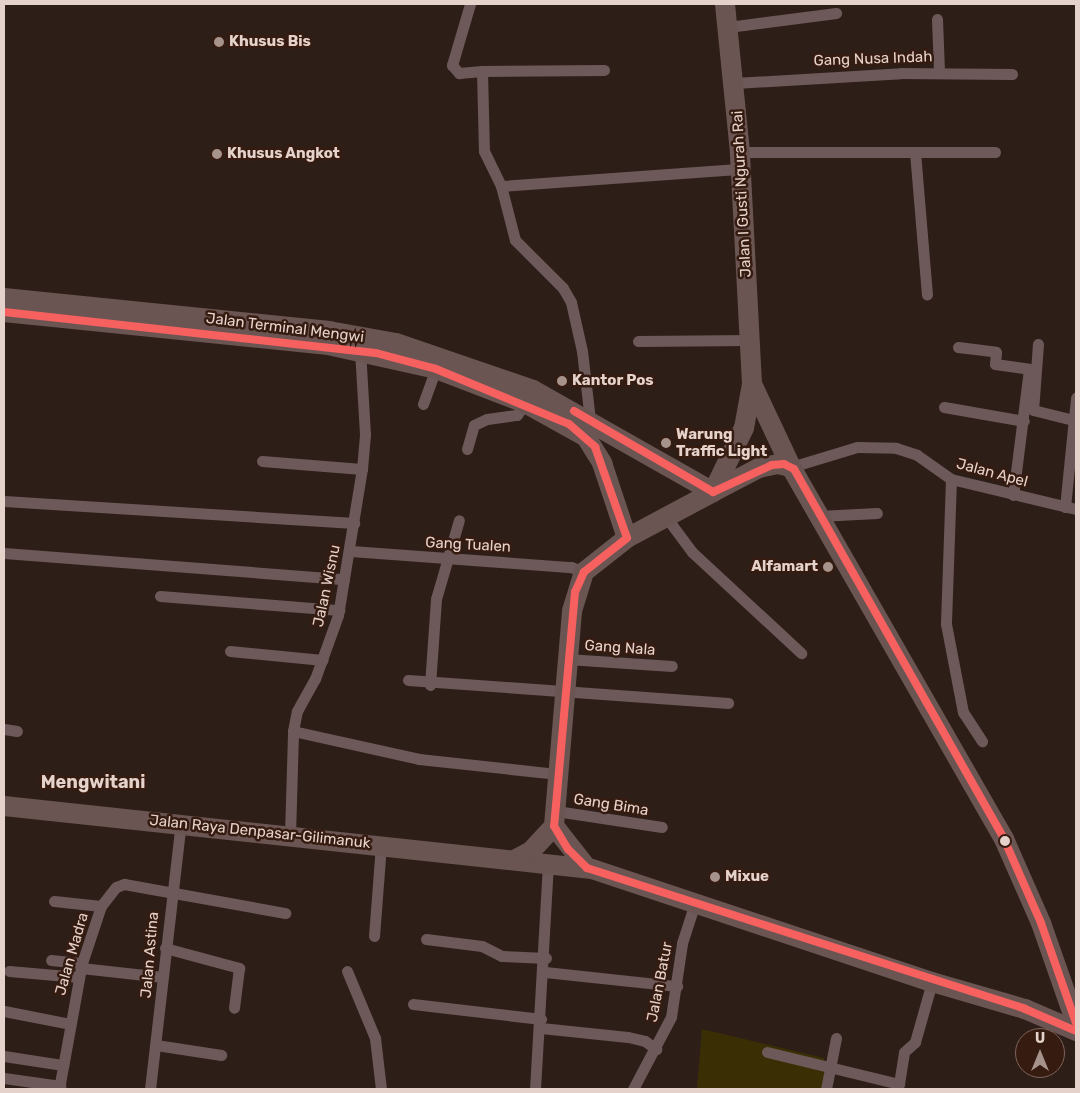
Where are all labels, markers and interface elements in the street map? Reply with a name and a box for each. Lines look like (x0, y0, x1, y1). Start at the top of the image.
place label: Khusus Bis (229, 33, 311, 51)
marker: Khusus Bis (213, 36, 225, 48)
street label: Gang Nusa Indah (813, 48, 933, 70)
street label: Jalan I Gusti Ngurah Rai (729, 110, 755, 278)
place label: Khusus Angkot (227, 145, 340, 163)
marker: Khusus Angkot (211, 148, 223, 160)
street label: Jalan Terminal Mengwi (205, 309, 365, 347)
place label: Kantor Pos (572, 372, 654, 390)
marker: Kantor Pos (556, 375, 568, 387)
place label: Warung Traffic Light (676, 425, 767, 460)
marker: Warung Traffic Light (660, 437, 672, 449)
street label: Jalan Apel (954, 455, 1030, 491)
street label: Gang Tualen (425, 534, 511, 556)
street label: Jalan Wisnu (309, 543, 345, 629)
place label: Alfamart (751, 558, 818, 576)
marker: Alfamart (822, 561, 834, 573)
street label: Gang Nala (584, 637, 656, 659)
district label: Mengwitani (41, 771, 145, 793)
street label: Gang Bima (572, 790, 650, 820)
street label: Jalan Raya Denpasar-Gilimanuk (149, 811, 371, 853)
unlabelled marker (1000, 836, 1010, 846)
place label: Mixue (725, 868, 769, 886)
marker: Mixue (709, 871, 721, 883)
street label: Jalan Madra (52, 910, 92, 998)
street label: Jalan Astina (137, 911, 163, 999)
street label: Jalan Batur (643, 940, 677, 1024)
north arrow (1015, 1028, 1065, 1078)
text: U (1035, 1030, 1045, 1047)

